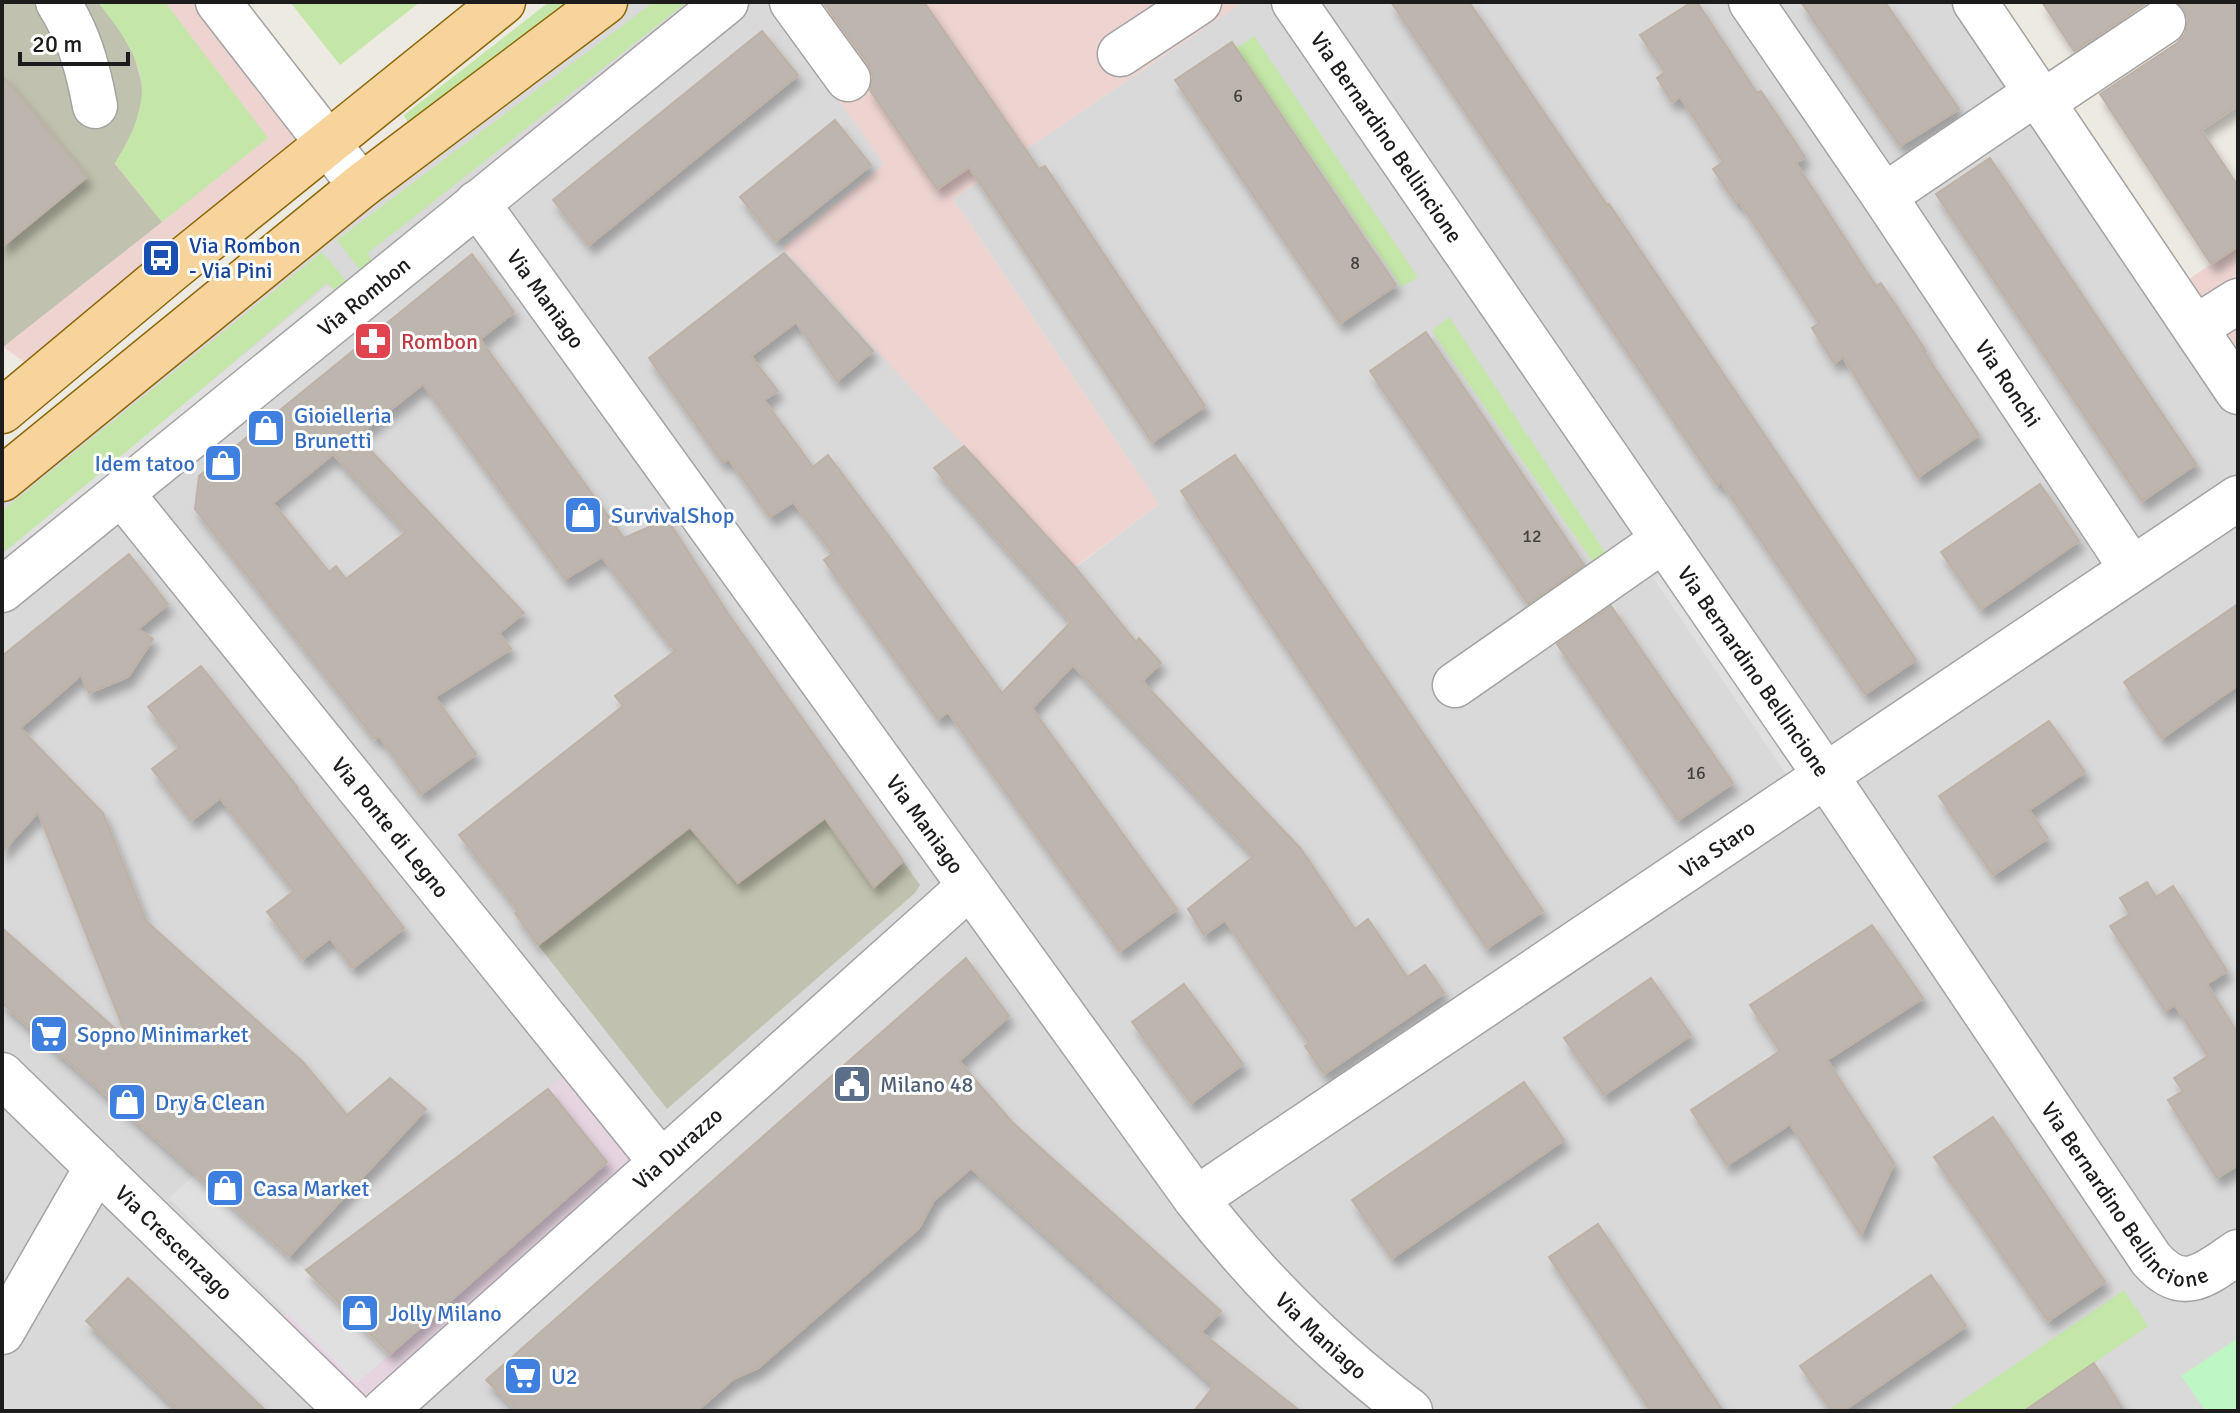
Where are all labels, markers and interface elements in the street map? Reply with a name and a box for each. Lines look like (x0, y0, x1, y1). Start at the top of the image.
scale bar (20, 16, 128, 66)
street label: Via Bernardino Bellincione (1305, 27, 1468, 248)
text: 20 m (32, 29, 82, 59)
house number: 6 (1233, 85, 1243, 107)
place label: Via Rombon - Via Pini (189, 232, 301, 284)
bus stop icon: Via Rombon - Via Pini (140, 237, 182, 279)
street label: Via Maniago (501, 244, 590, 354)
street label: Via Rombon (312, 251, 416, 342)
house number: 8 (1350, 252, 1360, 274)
pharmacy icon: Rombon (352, 320, 394, 362)
place label: Rombon (401, 328, 478, 355)
street label: Via Ronchi (1969, 335, 2047, 432)
place label: Gioielleria Brunetti (294, 402, 392, 454)
shop icon: Gioielleria Brunetti (245, 407, 287, 449)
shop icon: Idem tatoo (202, 442, 244, 484)
place label: Idem tatoo (95, 450, 195, 477)
shop icon: SurvivalShop (562, 494, 604, 536)
place label: SurvivalShop (611, 502, 734, 529)
house number: 12 (1522, 525, 1542, 547)
street label: Via Bernardino Bellincione (1672, 561, 1835, 782)
street label: Via Ponte di Legno (326, 752, 455, 903)
house number: 16 (1686, 762, 1706, 784)
street label: Via Maniago (880, 770, 970, 879)
street label: Via Staro (1675, 814, 1760, 884)
supermarket icon: Sopno Minimarket (28, 1013, 70, 1055)
place label: Sopno Minimarket (77, 1021, 249, 1048)
public building icon: Milano 48 (831, 1063, 873, 1105)
place label: Milano 48 (880, 1071, 973, 1098)
shop icon: Dry & Clean (106, 1081, 148, 1123)
place label: Dry & Clean (155, 1089, 265, 1116)
street label: Via Bernardino Bellincione (2035, 1097, 2213, 1293)
street label: Via Durazzo (628, 1101, 728, 1195)
shop icon: Casa Market (204, 1167, 246, 1209)
place label: Casa Market (253, 1175, 370, 1202)
street label: Via Crescenzago (109, 1179, 238, 1306)
street label: Via Maniago (1270, 1287, 1372, 1385)
shop icon: Jolly Milano (339, 1292, 381, 1334)
place label: Jolly Milano (388, 1300, 502, 1327)
supermarket icon: U2 (502, 1355, 544, 1397)
place label: U2 (551, 1363, 578, 1390)

